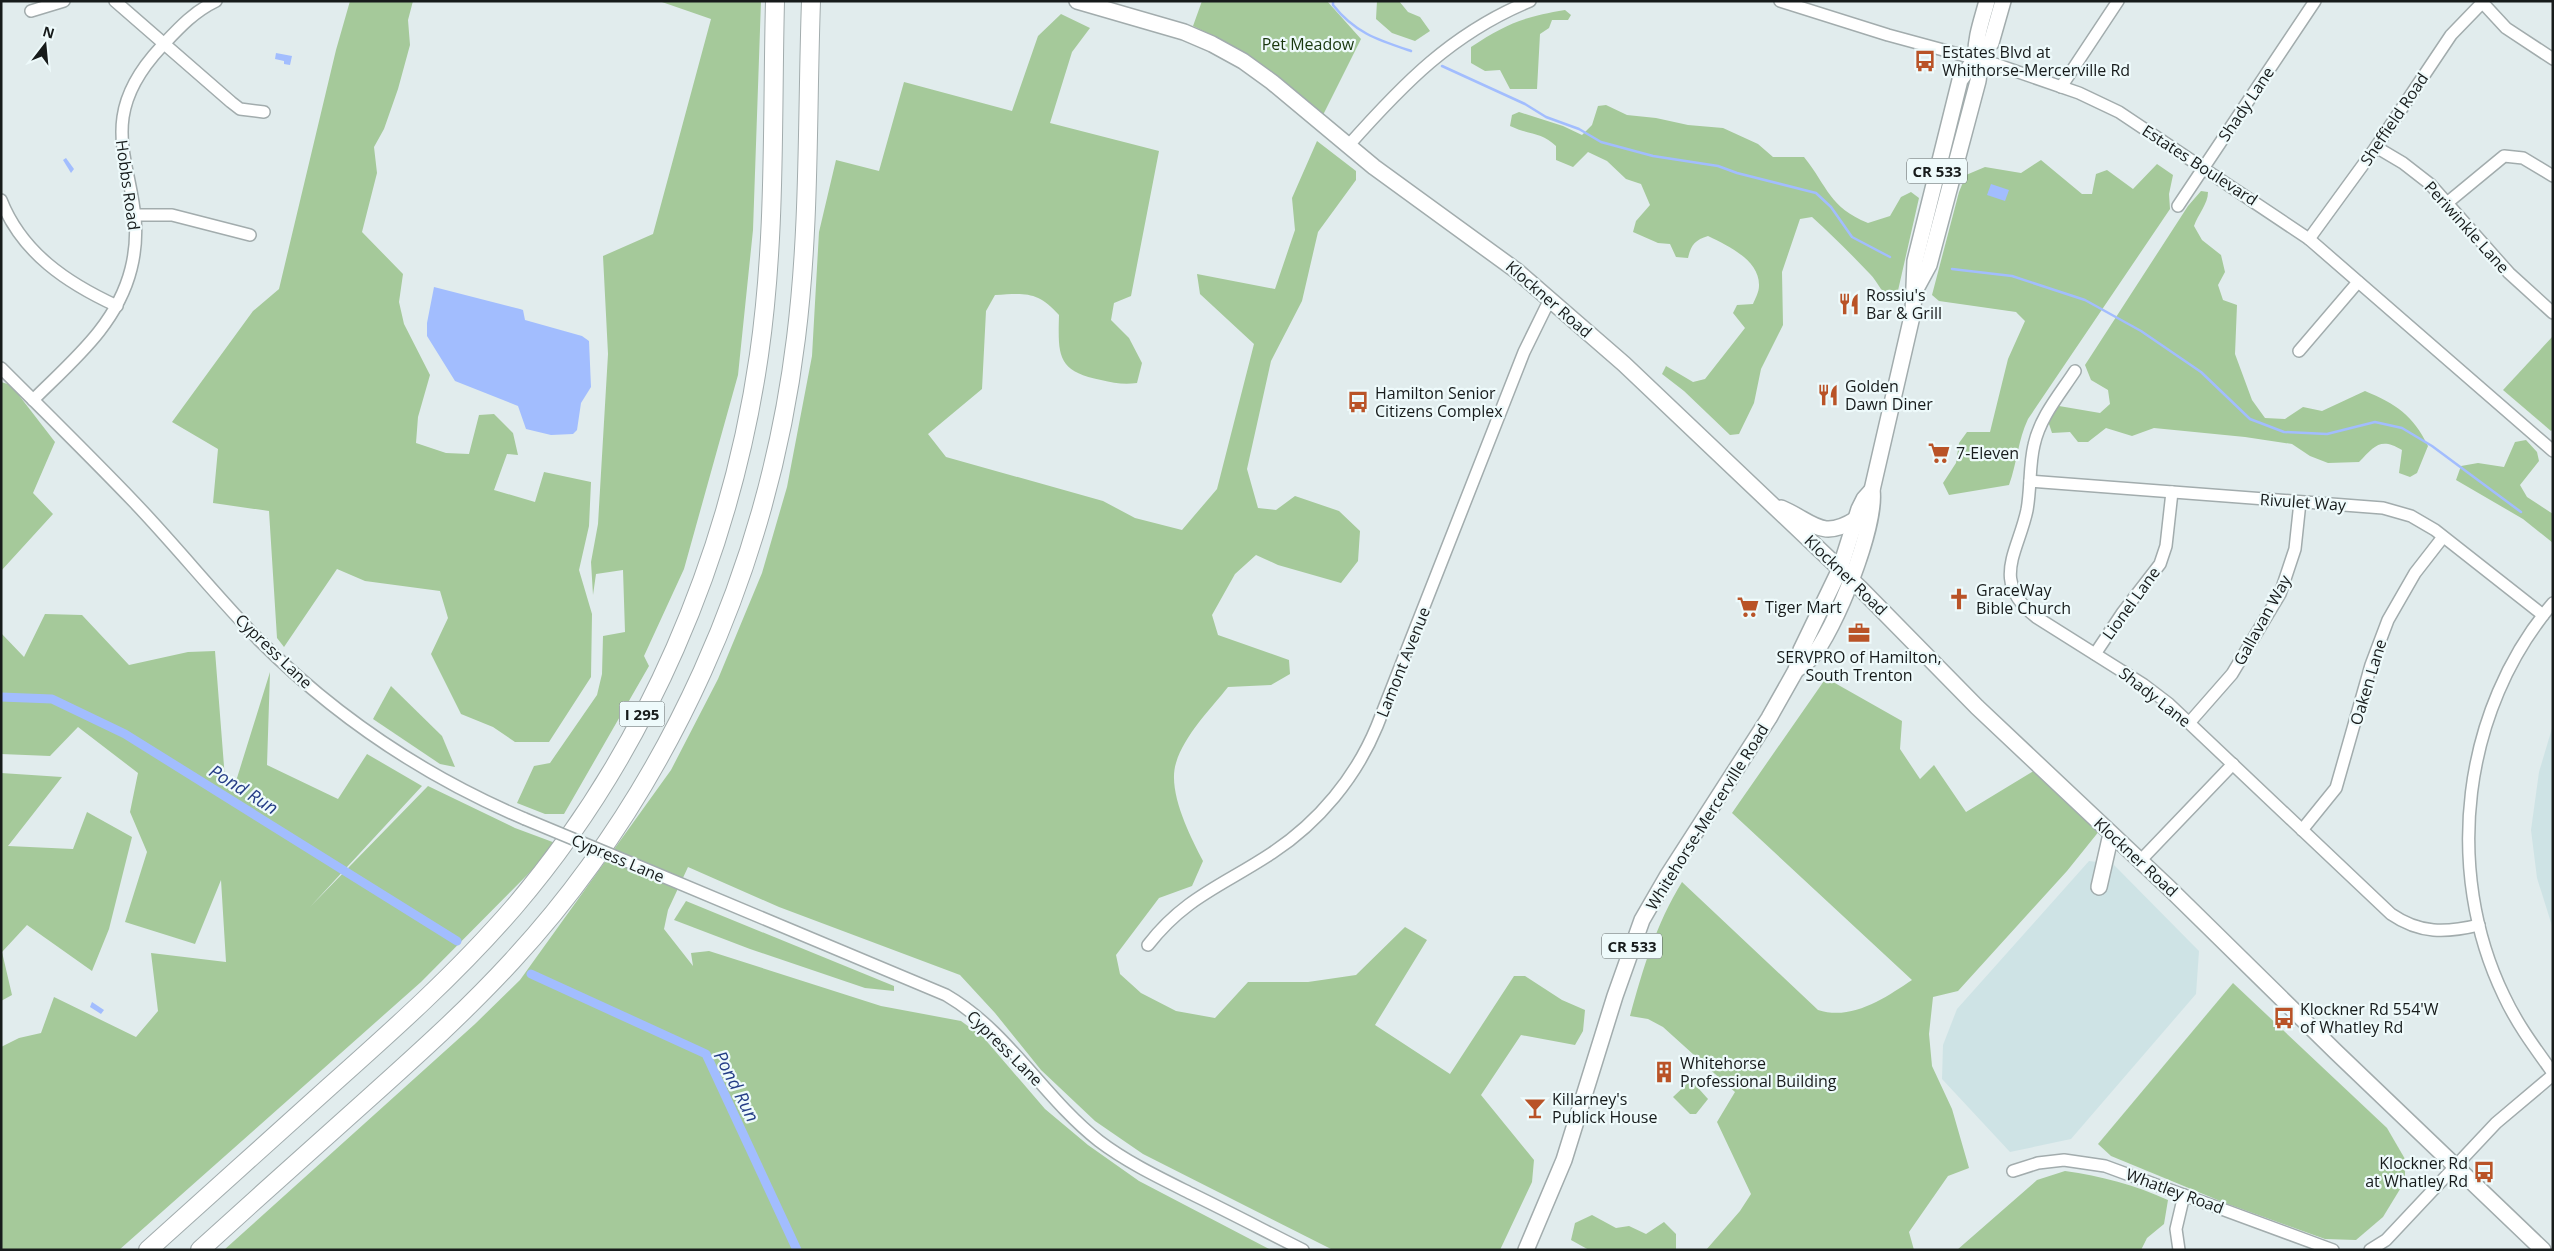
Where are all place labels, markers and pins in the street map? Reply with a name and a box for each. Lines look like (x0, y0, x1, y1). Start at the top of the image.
place label: Estates Blvd at Whithorse-Mercerville Rd (1942, 41, 2130, 81)
bus stop icon: Estates Blvd at Whithorse-Mercerville Rd (1912, 48, 1938, 74)
place label: Rossiu's Bar & Grill (1866, 284, 1942, 324)
restaurant icon: Rossiu's Bar & Grill (1836, 291, 1862, 317)
place label: Golden Dawn Diner (1845, 375, 1933, 415)
place label: Hamilton Senior Citizens Complex (1375, 382, 1503, 422)
restaurant icon: Golden Dawn Diner (1815, 382, 1841, 408)
bus stop icon: Hamilton Senior Citizens Complex (1345, 389, 1371, 415)
supermarket icon: 7-Eleven (1926, 440, 1952, 466)
place label: 7-Eleven (1956, 442, 2019, 464)
place label: GraceWay Bible Church (1976, 579, 2071, 619)
church icon: GraceWay Bible Church (1946, 586, 1972, 612)
supermarket icon: Tiger Mart (1735, 594, 1761, 620)
place label: Tiger Mart (1765, 596, 1842, 618)
office icon: SERVPRO of Hamilton, South Trenton (1846, 620, 1872, 646)
place label: SERVPRO of Hamilton, South Trenton (1776, 646, 1942, 686)
place label: Klockner Rd 554'W of Whatley Rd (2300, 998, 2439, 1038)
bus stop icon: Klockner Rd 554'W of Whatley Rd (2271, 1005, 2297, 1031)
place label: Whitehorse Professional Building (1680, 1052, 1837, 1092)
building icon: Whitehorse Professional Building (1651, 1059, 1677, 1085)
place label: Killarney's Publick House (1552, 1088, 1657, 1128)
bar icon: Killarney's Publick House (1522, 1095, 1548, 1121)
place label: Klockner Rd at Whatley Rd (2365, 1152, 2468, 1192)
bus stop icon: Klockner Rd at Whatley Rd (2471, 1159, 2497, 1185)

